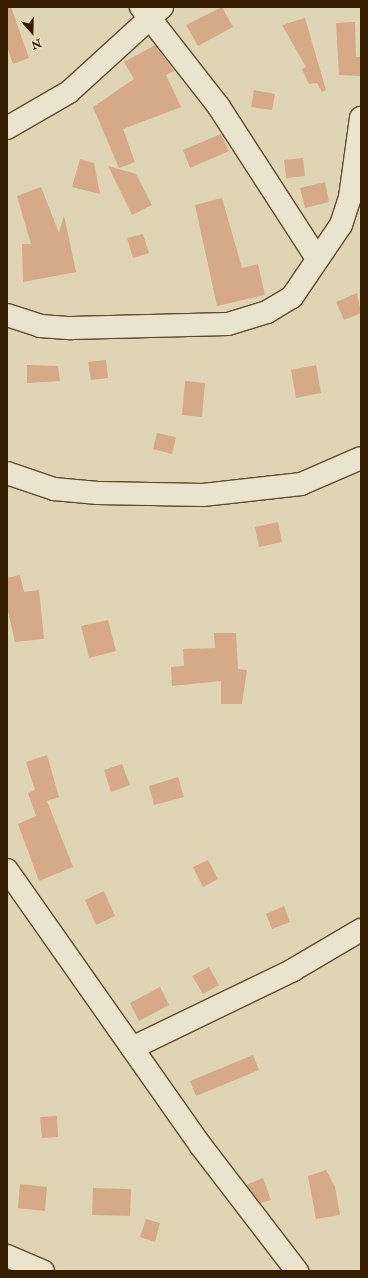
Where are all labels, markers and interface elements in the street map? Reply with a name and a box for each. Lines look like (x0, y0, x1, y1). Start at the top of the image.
north arrow (12, 12, 52, 52)
text: N (29, 36, 43, 52)

